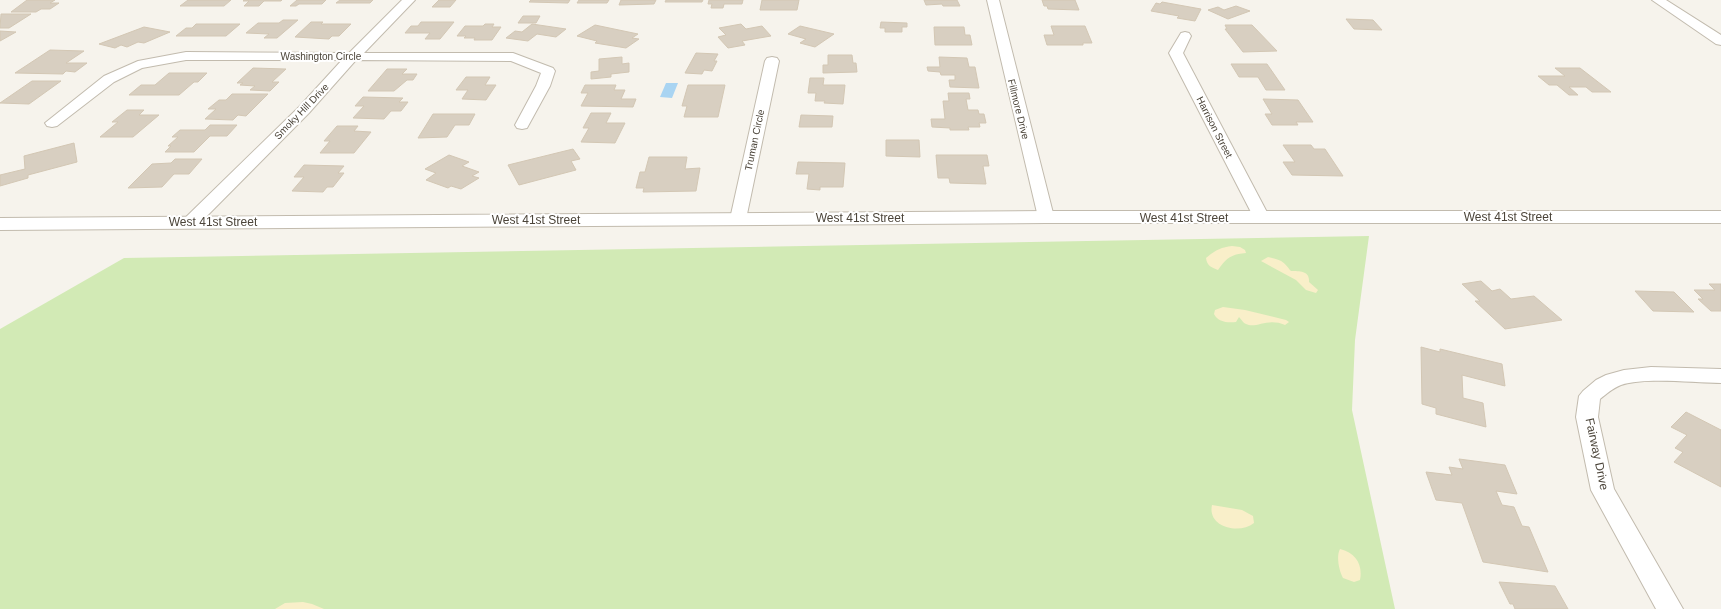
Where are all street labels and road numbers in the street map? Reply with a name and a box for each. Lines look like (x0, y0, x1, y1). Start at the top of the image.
street label: Washington Circle (281, 51, 362, 62)
street label: Fillmore Drive (1006, 78, 1031, 141)
street label: Smoky Hill Drive (272, 81, 331, 142)
street label: Harrison Street (1194, 95, 1235, 160)
street label: Truman Circle (743, 108, 766, 172)
street label: West 41st Street (1464, 210, 1553, 224)
street label: West 41st Street (816, 211, 905, 225)
street label: West 41st Street (1140, 211, 1229, 225)
street label: West 41st Street (492, 213, 581, 227)
street label: West 41st Street (169, 215, 258, 229)
street label: Fairway Drive (1583, 417, 1612, 492)

